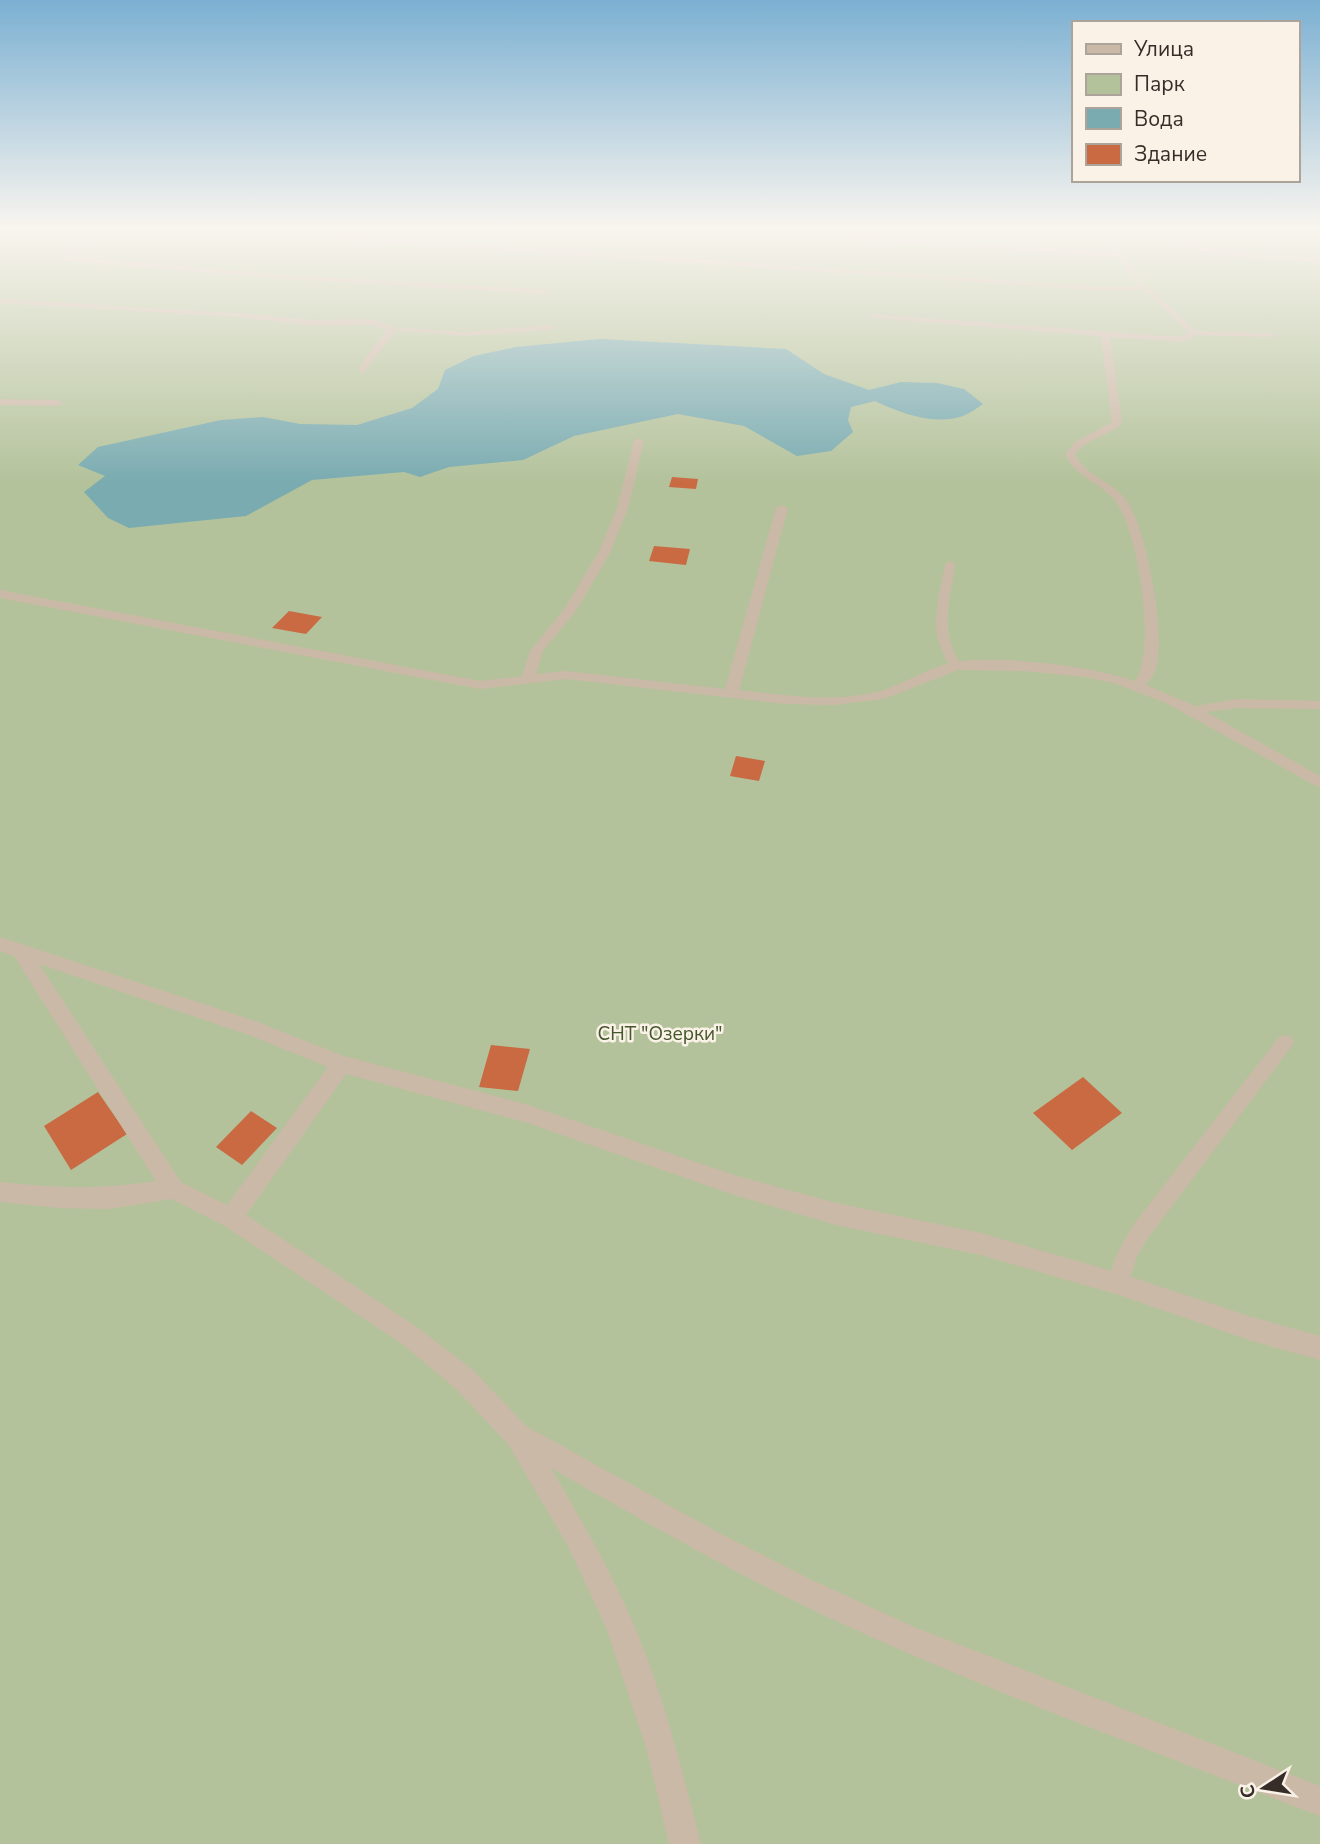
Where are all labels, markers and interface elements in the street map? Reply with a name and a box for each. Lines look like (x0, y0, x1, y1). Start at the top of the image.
legend (1072, 21, 1299, 182)
text: Улица (1133, 35, 1194, 63)
text: Парк (1134, 70, 1186, 98)
text: Вода (1134, 105, 1184, 133)
text: Здание (1134, 140, 1207, 168)
park label: СНТ "Озерки" (597, 1021, 723, 1047)
north arrow (1229, 1753, 1299, 1823)
text: С (1234, 1782, 1262, 1800)

